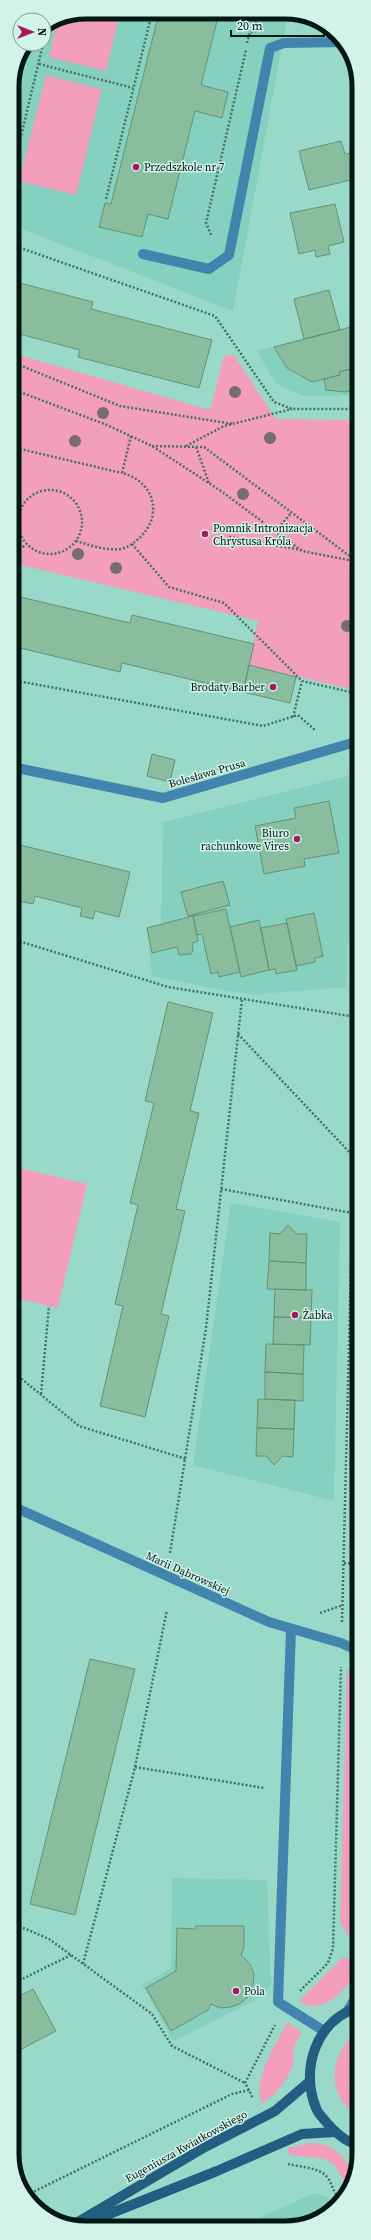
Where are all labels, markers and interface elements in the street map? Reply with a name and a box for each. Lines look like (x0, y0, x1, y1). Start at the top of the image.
north arrow (12, 12, 52, 52)
scale bar (231, 12, 324, 38)
text: 20 m (237, 18, 263, 34)
text: N (34, 28, 49, 36)
place label: Przedszkole nr 7 (144, 160, 225, 175)
marker: Przedszkole nr 7 (131, 162, 141, 172)
place label: Pomnik Intronizacja Chrystusa Króla (213, 521, 314, 549)
marker: Pomnik Intronizacja Chrystusa Króla (200, 529, 210, 539)
place label: Brodaty Barber (190, 680, 265, 695)
marker: Brodaty Barber (268, 682, 278, 692)
street label: Bolesława Prusa (167, 755, 248, 792)
place label: Biuro rachunkowe Vires (201, 826, 289, 854)
marker: Biuro rachunkowe Vires (292, 834, 302, 844)
place label: Żabka (303, 1308, 333, 1323)
marker: Żabka (290, 1310, 300, 1320)
street label: Marii Dąbrowskiej (144, 1548, 232, 1599)
place label: Pola (244, 1984, 265, 1999)
marker: Pola (231, 1986, 241, 1996)
street label: Eugeniusza Kwiatkowskiego (123, 2107, 250, 2186)

